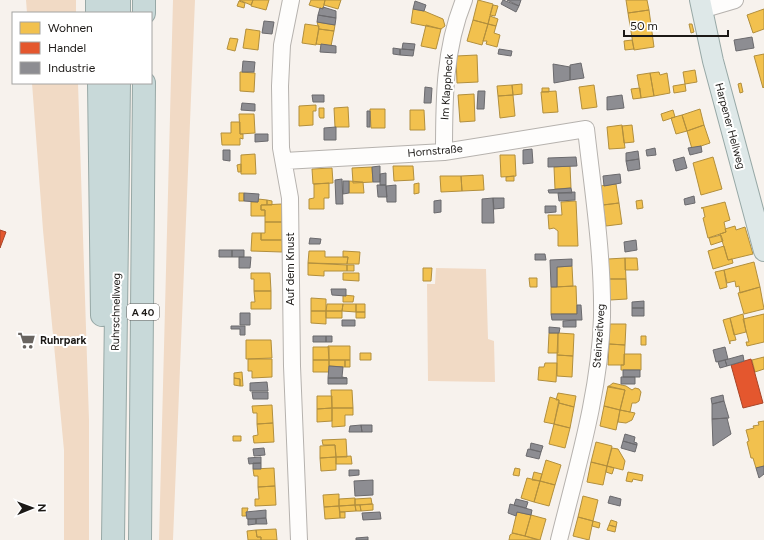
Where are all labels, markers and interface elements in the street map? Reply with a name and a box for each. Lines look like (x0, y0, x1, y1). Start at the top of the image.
legend (12, 12, 152, 84)
scale bar (624, 12, 728, 38)
text: 50 m (630, 19, 658, 33)
text: Wohnen (48, 21, 93, 35)
text: Handel (48, 41, 86, 55)
street label: Im Klappheck (438, 53, 456, 120)
text: Industrie (48, 61, 96, 75)
street label: Harpener Hellweg (712, 81, 748, 171)
street label: Hornstraße (407, 142, 463, 160)
street label: Auf dem Knust (284, 232, 297, 306)
street label: Ruhrschnellweg (109, 273, 123, 351)
street label: Steinzeitweg (590, 303, 608, 369)
road number: A 40 (127, 304, 159, 320)
supermarket icon: Ruhrpark (17, 330, 37, 350)
place label: Ruhrpark (40, 334, 86, 347)
north arrow (12, 488, 52, 528)
text: N (35, 503, 48, 512)

